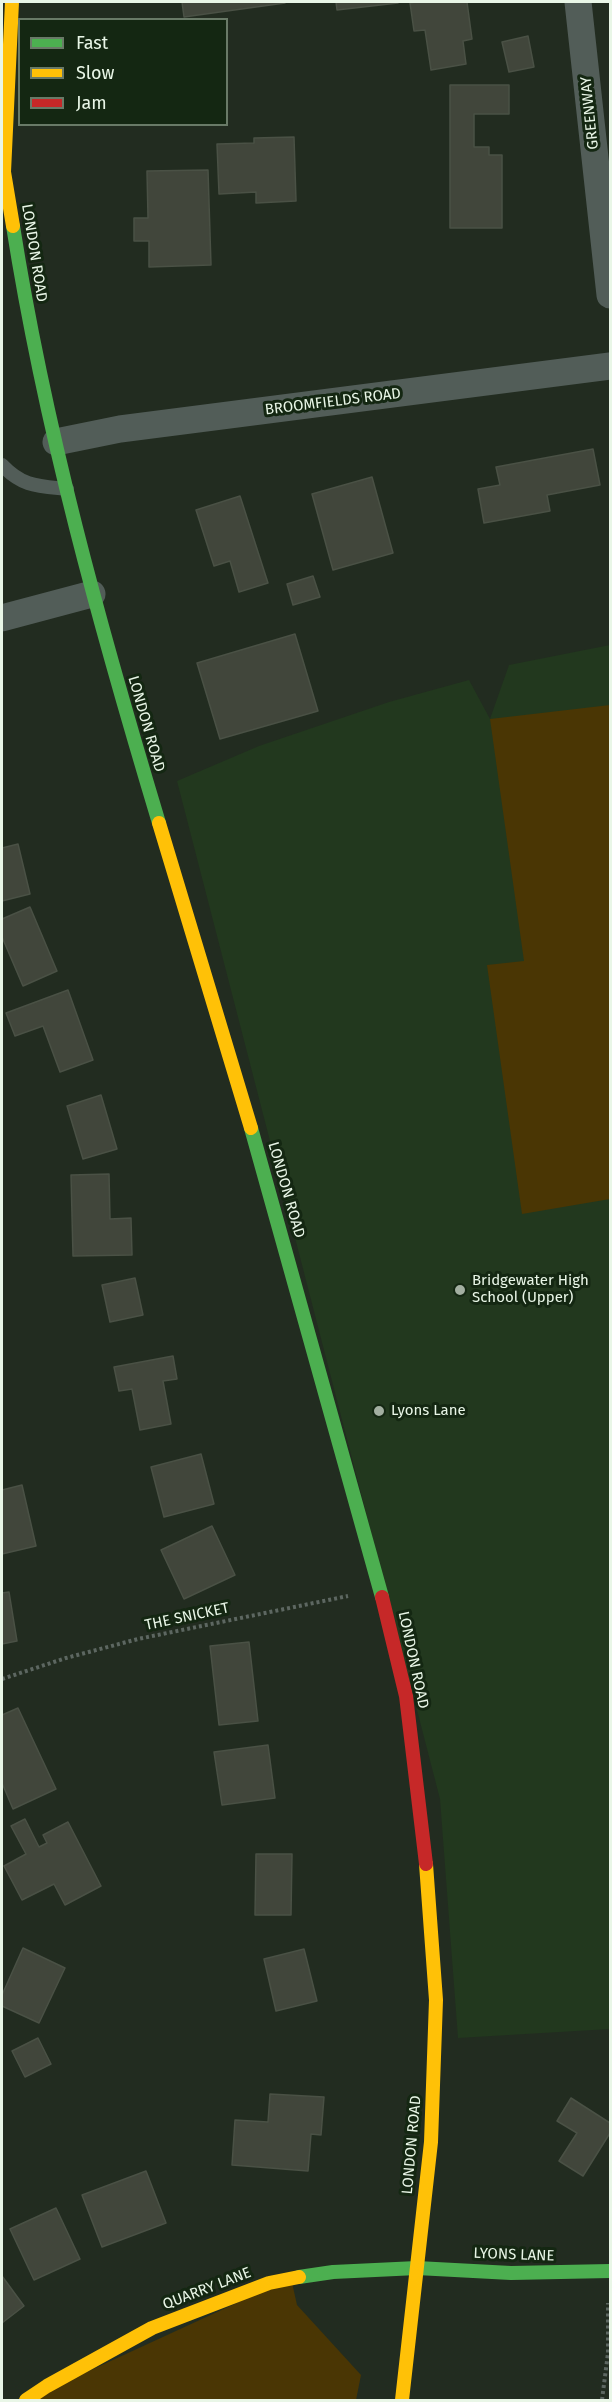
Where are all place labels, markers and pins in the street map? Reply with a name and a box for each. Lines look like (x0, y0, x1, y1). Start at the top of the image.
place label: Bridgewater High School (Upper) (472, 1272, 589, 1307)
marker: Bridgewater High School (Upper) (453, 1283, 467, 1297)
place label: Lyons Lane (391, 1402, 466, 1420)
marker: Lyons Lane (372, 1404, 386, 1418)

